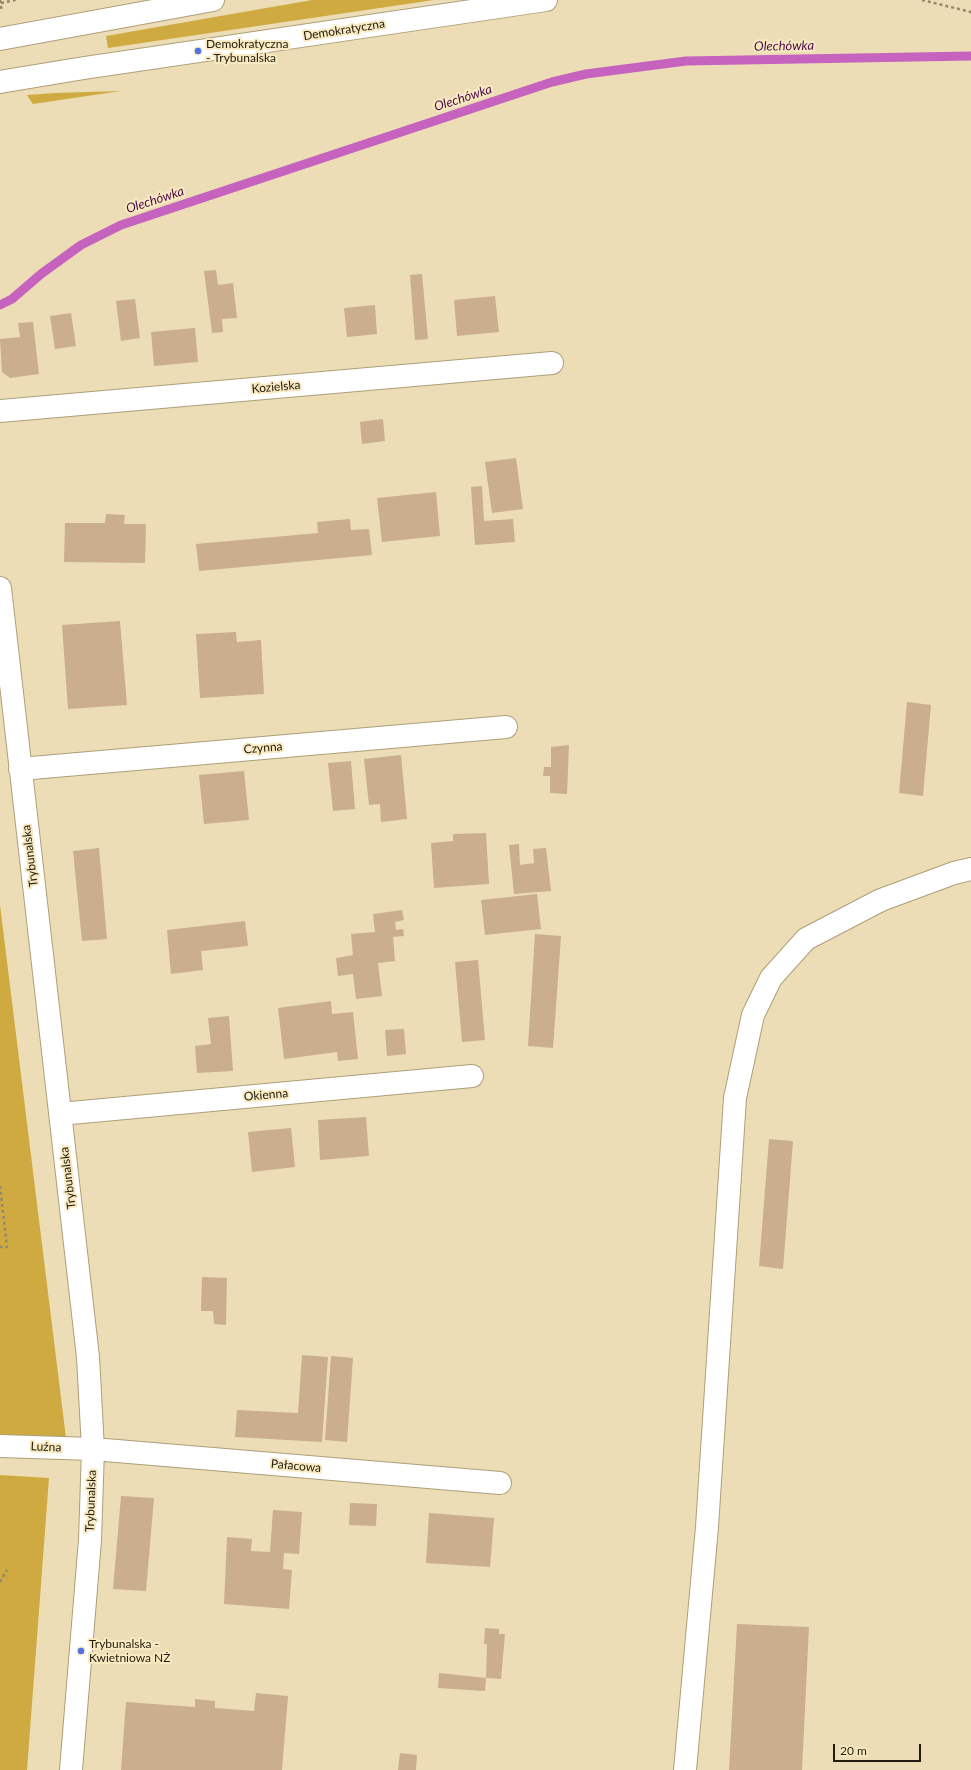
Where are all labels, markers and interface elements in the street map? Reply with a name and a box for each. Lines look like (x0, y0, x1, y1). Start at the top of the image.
street label: Demokratyczna (302, 16, 386, 44)
place label: Demokratyczna - Trybunalska (206, 37, 288, 65)
water label: Olechówka (754, 38, 814, 54)
marker: Demokratyczna - Trybunalska (193, 46, 203, 56)
water label: Olechówka (432, 81, 494, 115)
water label: Olechówka (124, 183, 186, 217)
street label: Kozielska (251, 378, 301, 396)
street label: Czynna (243, 739, 283, 757)
street label: Trybunalska (19, 824, 41, 888)
street label: Okienna (243, 1086, 289, 1104)
street label: Trybunalska (57, 1146, 79, 1210)
street label: Luźna (30, 1439, 62, 1455)
street label: Pałacowa (270, 1457, 322, 1475)
street label: Trybunalska (83, 1470, 99, 1532)
place label: Trybunalska - Kwietniowa NŻ (89, 1637, 170, 1665)
marker: Trybunalska - Kwietniowa NŻ (76, 1646, 86, 1656)
scale bar (835, 1736, 923, 1762)
text: 20 m (840, 1743, 867, 1758)

